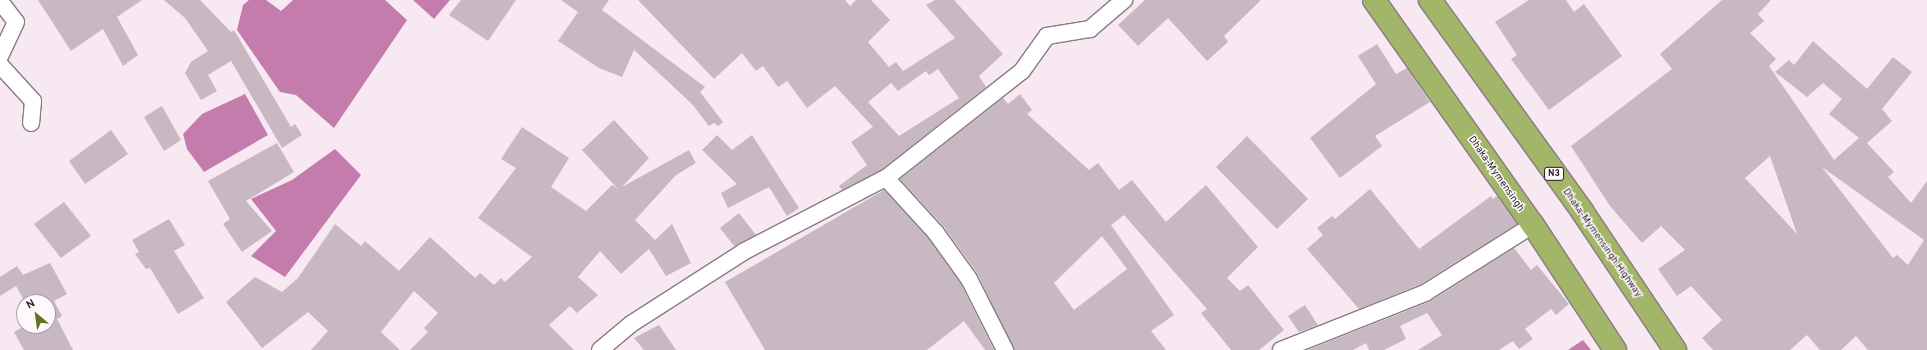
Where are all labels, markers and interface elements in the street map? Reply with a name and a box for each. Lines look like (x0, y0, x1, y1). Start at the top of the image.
street label: Dhaka-Mymensingh (1465, 134, 1527, 214)
road number: N3 (1544, 167, 1564, 181)
street label: Dhaka-Mymensingh Highway (1560, 186, 1644, 300)
north arrow (16, 294, 56, 334)
text: N (24, 296, 38, 312)

